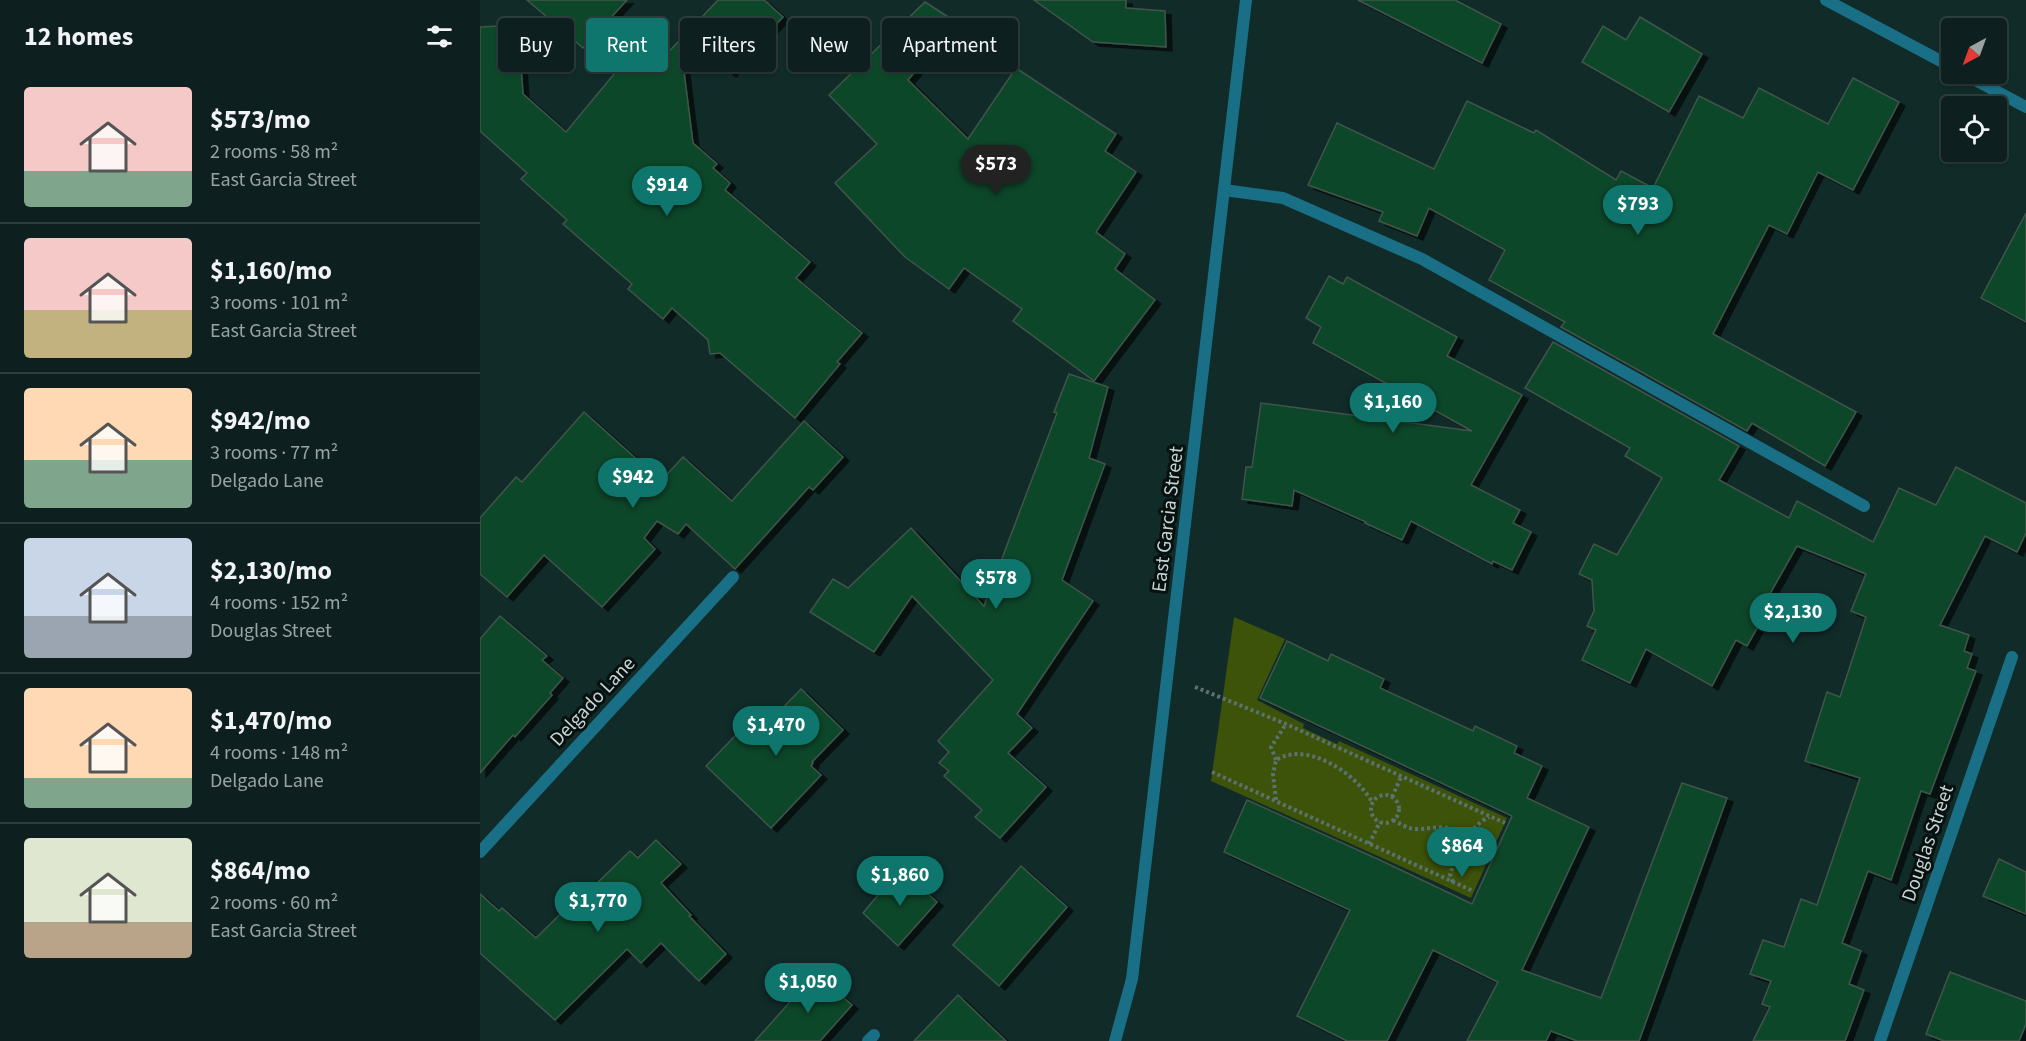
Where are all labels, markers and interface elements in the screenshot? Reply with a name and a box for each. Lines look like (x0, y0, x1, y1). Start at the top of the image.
text: 12 homes (24, 18, 133, 55)
chip: Buy (498, 18, 574, 72)
chip: Rent (586, 18, 668, 72)
chip: Filters (680, 18, 776, 72)
chip: New (788, 18, 870, 72)
chip: Apartment (882, 18, 1018, 72)
north arrow (1941, 18, 2007, 84)
map controls (1941, 18, 2007, 162)
icon: filters (423, 20, 456, 53)
button: locate (1941, 96, 2007, 162)
text: $573/mo (210, 101, 310, 138)
icon: home (72, 111, 144, 183)
text: 2 rooms · 58 m² (210, 138, 338, 166)
pin: $573 (960, 145, 1032, 196)
text: $573 (975, 150, 1017, 178)
text: East Garcia Street (210, 166, 357, 194)
pin: $914 (631, 166, 703, 217)
text: $914 (646, 171, 688, 199)
pin: $793 (1602, 185, 1674, 236)
text: $793 (1617, 190, 1659, 218)
text: $1,160/mo (210, 252, 332, 289)
icon: home (72, 262, 144, 334)
text: 3 rooms · 101 m² (210, 289, 348, 317)
text: East Garcia Street (210, 317, 357, 345)
pin: $1,160 (1344, 383, 1442, 434)
text: $1,160 (1364, 388, 1422, 416)
text: $942/mo (210, 402, 310, 439)
icon: home (72, 412, 144, 484)
text: 3 rooms · 77 m² (210, 439, 338, 467)
street label: East Garcia Street (1145, 444, 1191, 594)
pin: $942 (597, 458, 669, 509)
text: $942 (612, 463, 654, 491)
text: Delgado Lane (210, 467, 324, 495)
text: $2,130/mo (210, 552, 332, 589)
pin: $578 (960, 559, 1032, 610)
icon: home (72, 562, 144, 634)
text: $578 (975, 564, 1017, 592)
text: 4 rooms · 152 m² (210, 589, 348, 617)
pin: $2,130 (1744, 593, 1842, 644)
text: $2,130 (1764, 598, 1822, 626)
text: Douglas Street (210, 617, 332, 645)
street label: Delgado Lane (544, 650, 642, 753)
text: $1,470/mo (210, 702, 332, 739)
pin: $1,470 (727, 706, 825, 757)
text: $1,470 (747, 711, 805, 739)
icon: home (72, 712, 144, 784)
text: 4 rooms · 148 m² (210, 739, 348, 767)
text: Delgado Lane (210, 767, 324, 795)
street label: Douglas Street (1895, 781, 1961, 905)
pin: $864 (1426, 827, 1498, 878)
text: $864 (1441, 832, 1483, 860)
text: $864/mo (210, 852, 310, 889)
pin: $1,860 (851, 856, 949, 907)
text: $1,860 (871, 861, 929, 889)
icon: home (72, 862, 144, 934)
pin: $1,770 (549, 882, 647, 933)
text: $1,770 (569, 887, 627, 915)
text: 2 rooms · 60 m² (210, 889, 338, 917)
text: East Garcia Street (210, 917, 357, 945)
pin: $1,050 (759, 963, 857, 1014)
text: $1,050 (779, 968, 837, 996)

